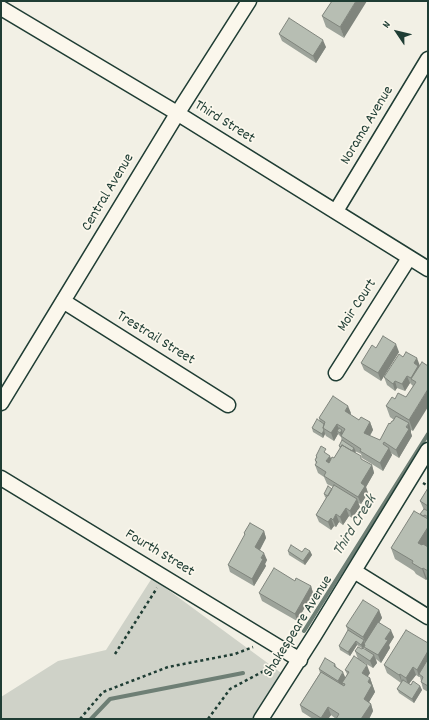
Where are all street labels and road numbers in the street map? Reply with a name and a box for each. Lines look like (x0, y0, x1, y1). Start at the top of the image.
street label: Norama Avenue (337, 83, 399, 169)
street label: Third Street (190, 97, 258, 149)
street label: Central Avenue (79, 151, 139, 235)
street label: Moir Court (334, 276, 382, 336)
street label: Trestrail Street (113, 308, 197, 370)
street label: Fourth Street (121, 526, 197, 582)
street label: Shakespeare Avenue (260, 573, 338, 681)

